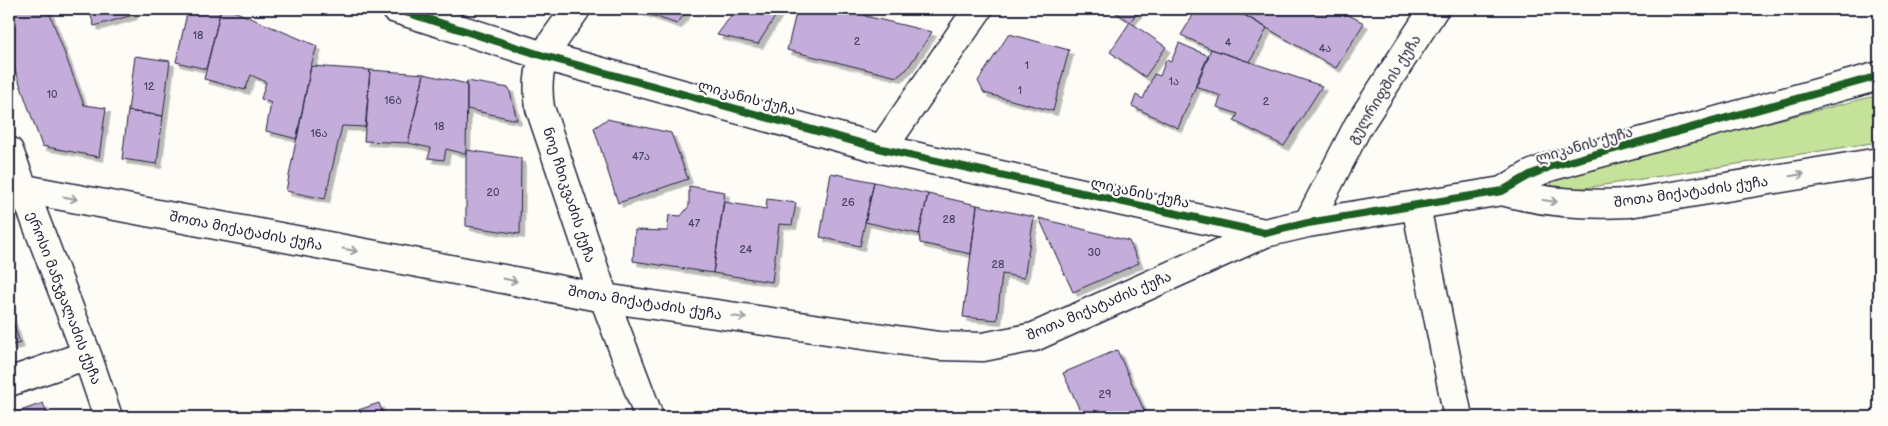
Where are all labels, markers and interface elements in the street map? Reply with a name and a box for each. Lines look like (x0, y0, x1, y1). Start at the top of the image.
house number: 18 (193, 29, 203, 42)
street label: გულრიფშის ქუჩა (1344, 32, 1424, 146)
house number: 2 (854, 35, 861, 48)
house number: 4 (1225, 36, 1232, 49)
house number: 4ა (1319, 42, 1331, 55)
house number: 1 (1025, 59, 1029, 72)
house number: 1ა (1169, 75, 1179, 88)
street label: ლიკანის ქუჩა (696, 77, 798, 119)
house number: 12 (144, 80, 155, 93)
house number: 1 (1018, 84, 1022, 97)
house number: 10 (47, 88, 58, 101)
house number: 16ბ (384, 94, 402, 107)
house number: 2 (1263, 95, 1270, 108)
house number: 18 (434, 120, 444, 133)
street label: ლიკანის ქუჩა (1533, 123, 1635, 167)
street label: ნოე ჩხიკვაძის ქუჩა (539, 125, 599, 265)
house number: 16ა (310, 127, 328, 140)
house number: 47ა (632, 150, 650, 163)
one-way arrow (1789, 170, 1805, 180)
street label: შოთა მიქატაძის ქუჩა (1613, 173, 1769, 211)
street label: ლიკანის ქუჩა (1089, 174, 1191, 212)
house number: 20 (487, 186, 500, 199)
one-way arrow (61, 193, 77, 203)
house number: 26 (841, 196, 855, 209)
one-way arrow (1541, 196, 1557, 206)
street label: შოთა მიქატაძის ქუჩა (168, 208, 324, 254)
street label: ეროსი მანჯგალაძის ქუჩა (23, 209, 105, 387)
house number: 28 (943, 213, 955, 226)
house number: 47 (688, 217, 701, 230)
house number: 24 (739, 243, 753, 256)
one-way arrow (342, 246, 358, 256)
house number: 30 (1087, 246, 1101, 259)
house number: 28 (992, 258, 1004, 271)
street label: შოთა მიქატაძის ქუჩა (1024, 268, 1174, 344)
one-way arrow (501, 276, 517, 286)
street label: შოთა მიქატაძის ქუჩა (567, 282, 723, 324)
one-way arrow (731, 312, 747, 322)
house number: 29 (1099, 388, 1111, 401)

